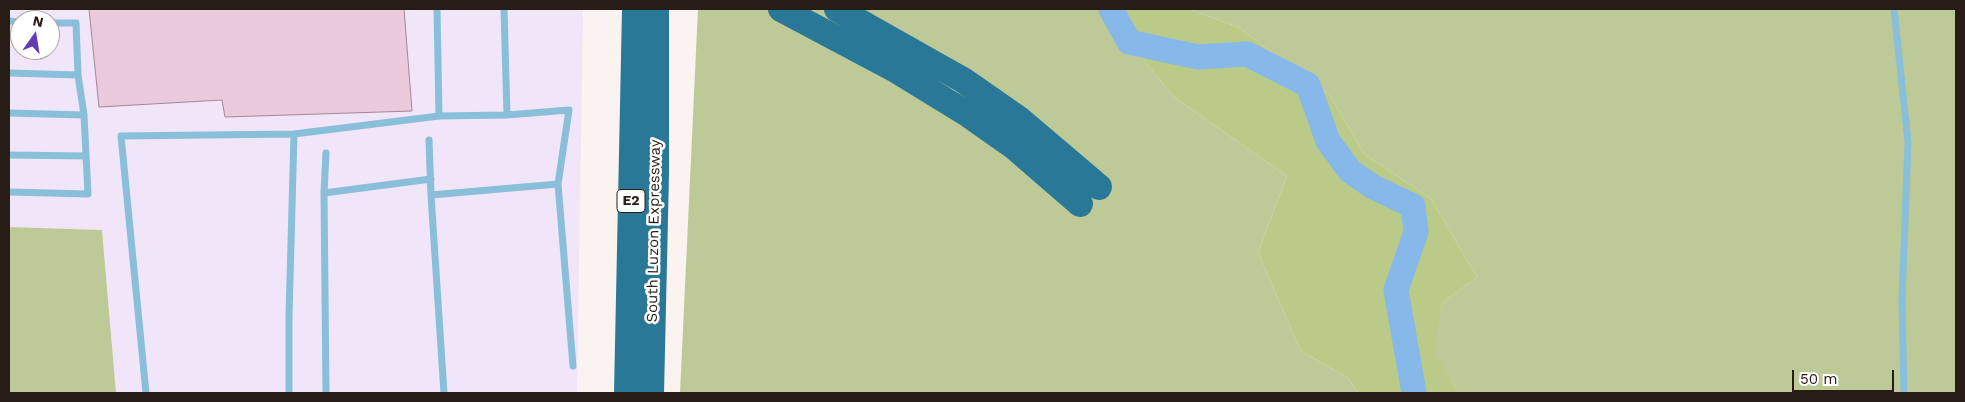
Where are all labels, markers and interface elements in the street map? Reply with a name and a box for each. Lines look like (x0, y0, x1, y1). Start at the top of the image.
north arrow (10, 10, 60, 60)
text: N (31, 12, 45, 30)
street label: South Luzon Expressway (643, 139, 665, 323)
road number: E2 (617, 190, 645, 212)
scale bar (1795, 360, 1898, 392)
text: 50 m (1800, 370, 1837, 388)

